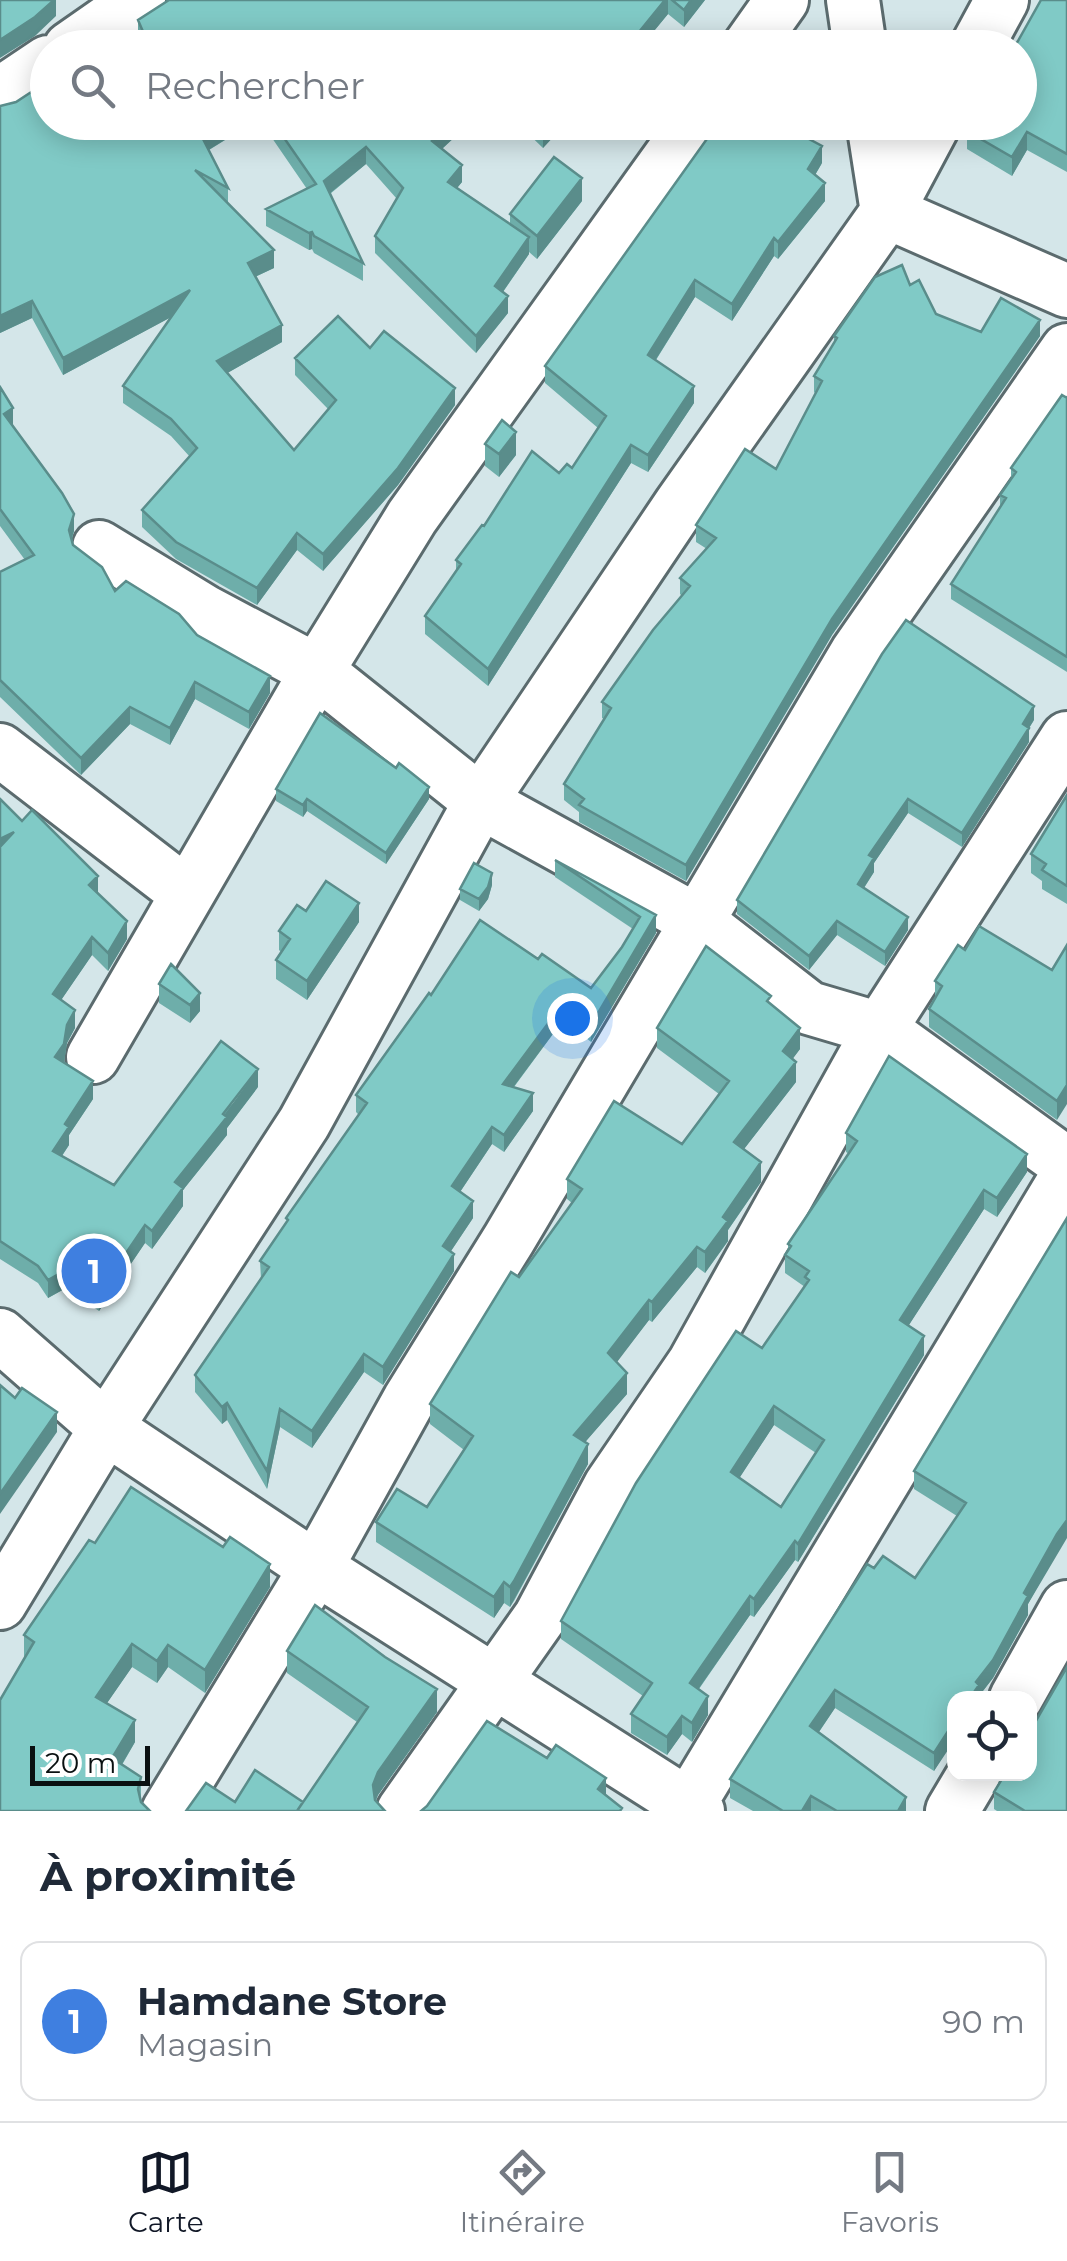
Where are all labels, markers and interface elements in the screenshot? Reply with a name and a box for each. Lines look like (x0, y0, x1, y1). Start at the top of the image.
search box (30, 30, 1037, 140)
icon: search (65, 58, 120, 113)
text: Rechercher (145, 62, 365, 109)
your location (547, 993, 598, 1044)
pin: 1 (62, 1234, 126, 1308)
map controls (947, 1691, 1037, 1781)
button: locate (947, 1691, 1037, 1781)
scale bar (30, 1741, 150, 1786)
text: 20 m (45, 1746, 116, 1780)
text: À proximité (40, 1850, 296, 1902)
text: Hamdane Store (137, 1978, 447, 2025)
text: 1 (68, 2002, 81, 2041)
text: 90 m (942, 2002, 1025, 2041)
text: Magasin (137, 2025, 273, 2064)
tab: Carte (128, 2145, 204, 2239)
tab: Itinéraire (460, 2145, 585, 2239)
tab: Favoris (841, 2145, 939, 2239)

